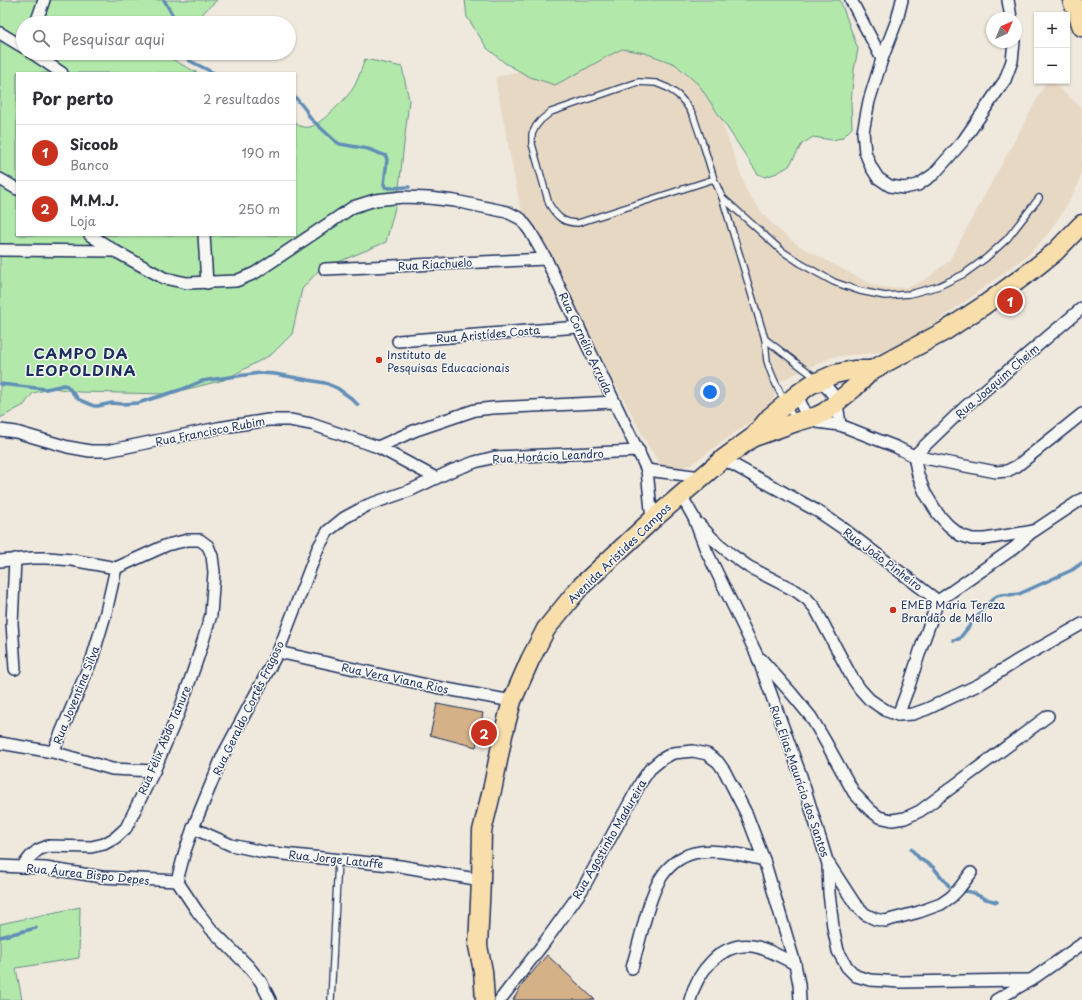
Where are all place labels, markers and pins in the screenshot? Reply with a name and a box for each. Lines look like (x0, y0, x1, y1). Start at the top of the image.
pin: 1 (997, 286, 1023, 316)
place label: Instituto de Pesquisas Educacionais (387, 346, 509, 376)
marker: Instituto de Pesquisas Educacionais (374, 355, 384, 365)
place label: EMEB Maria Tereza Brandão de Mello (901, 596, 1005, 626)
marker: EMEB Maria Tereza Brandão de Mello (888, 605, 898, 615)
pin: 2 (471, 718, 497, 748)

